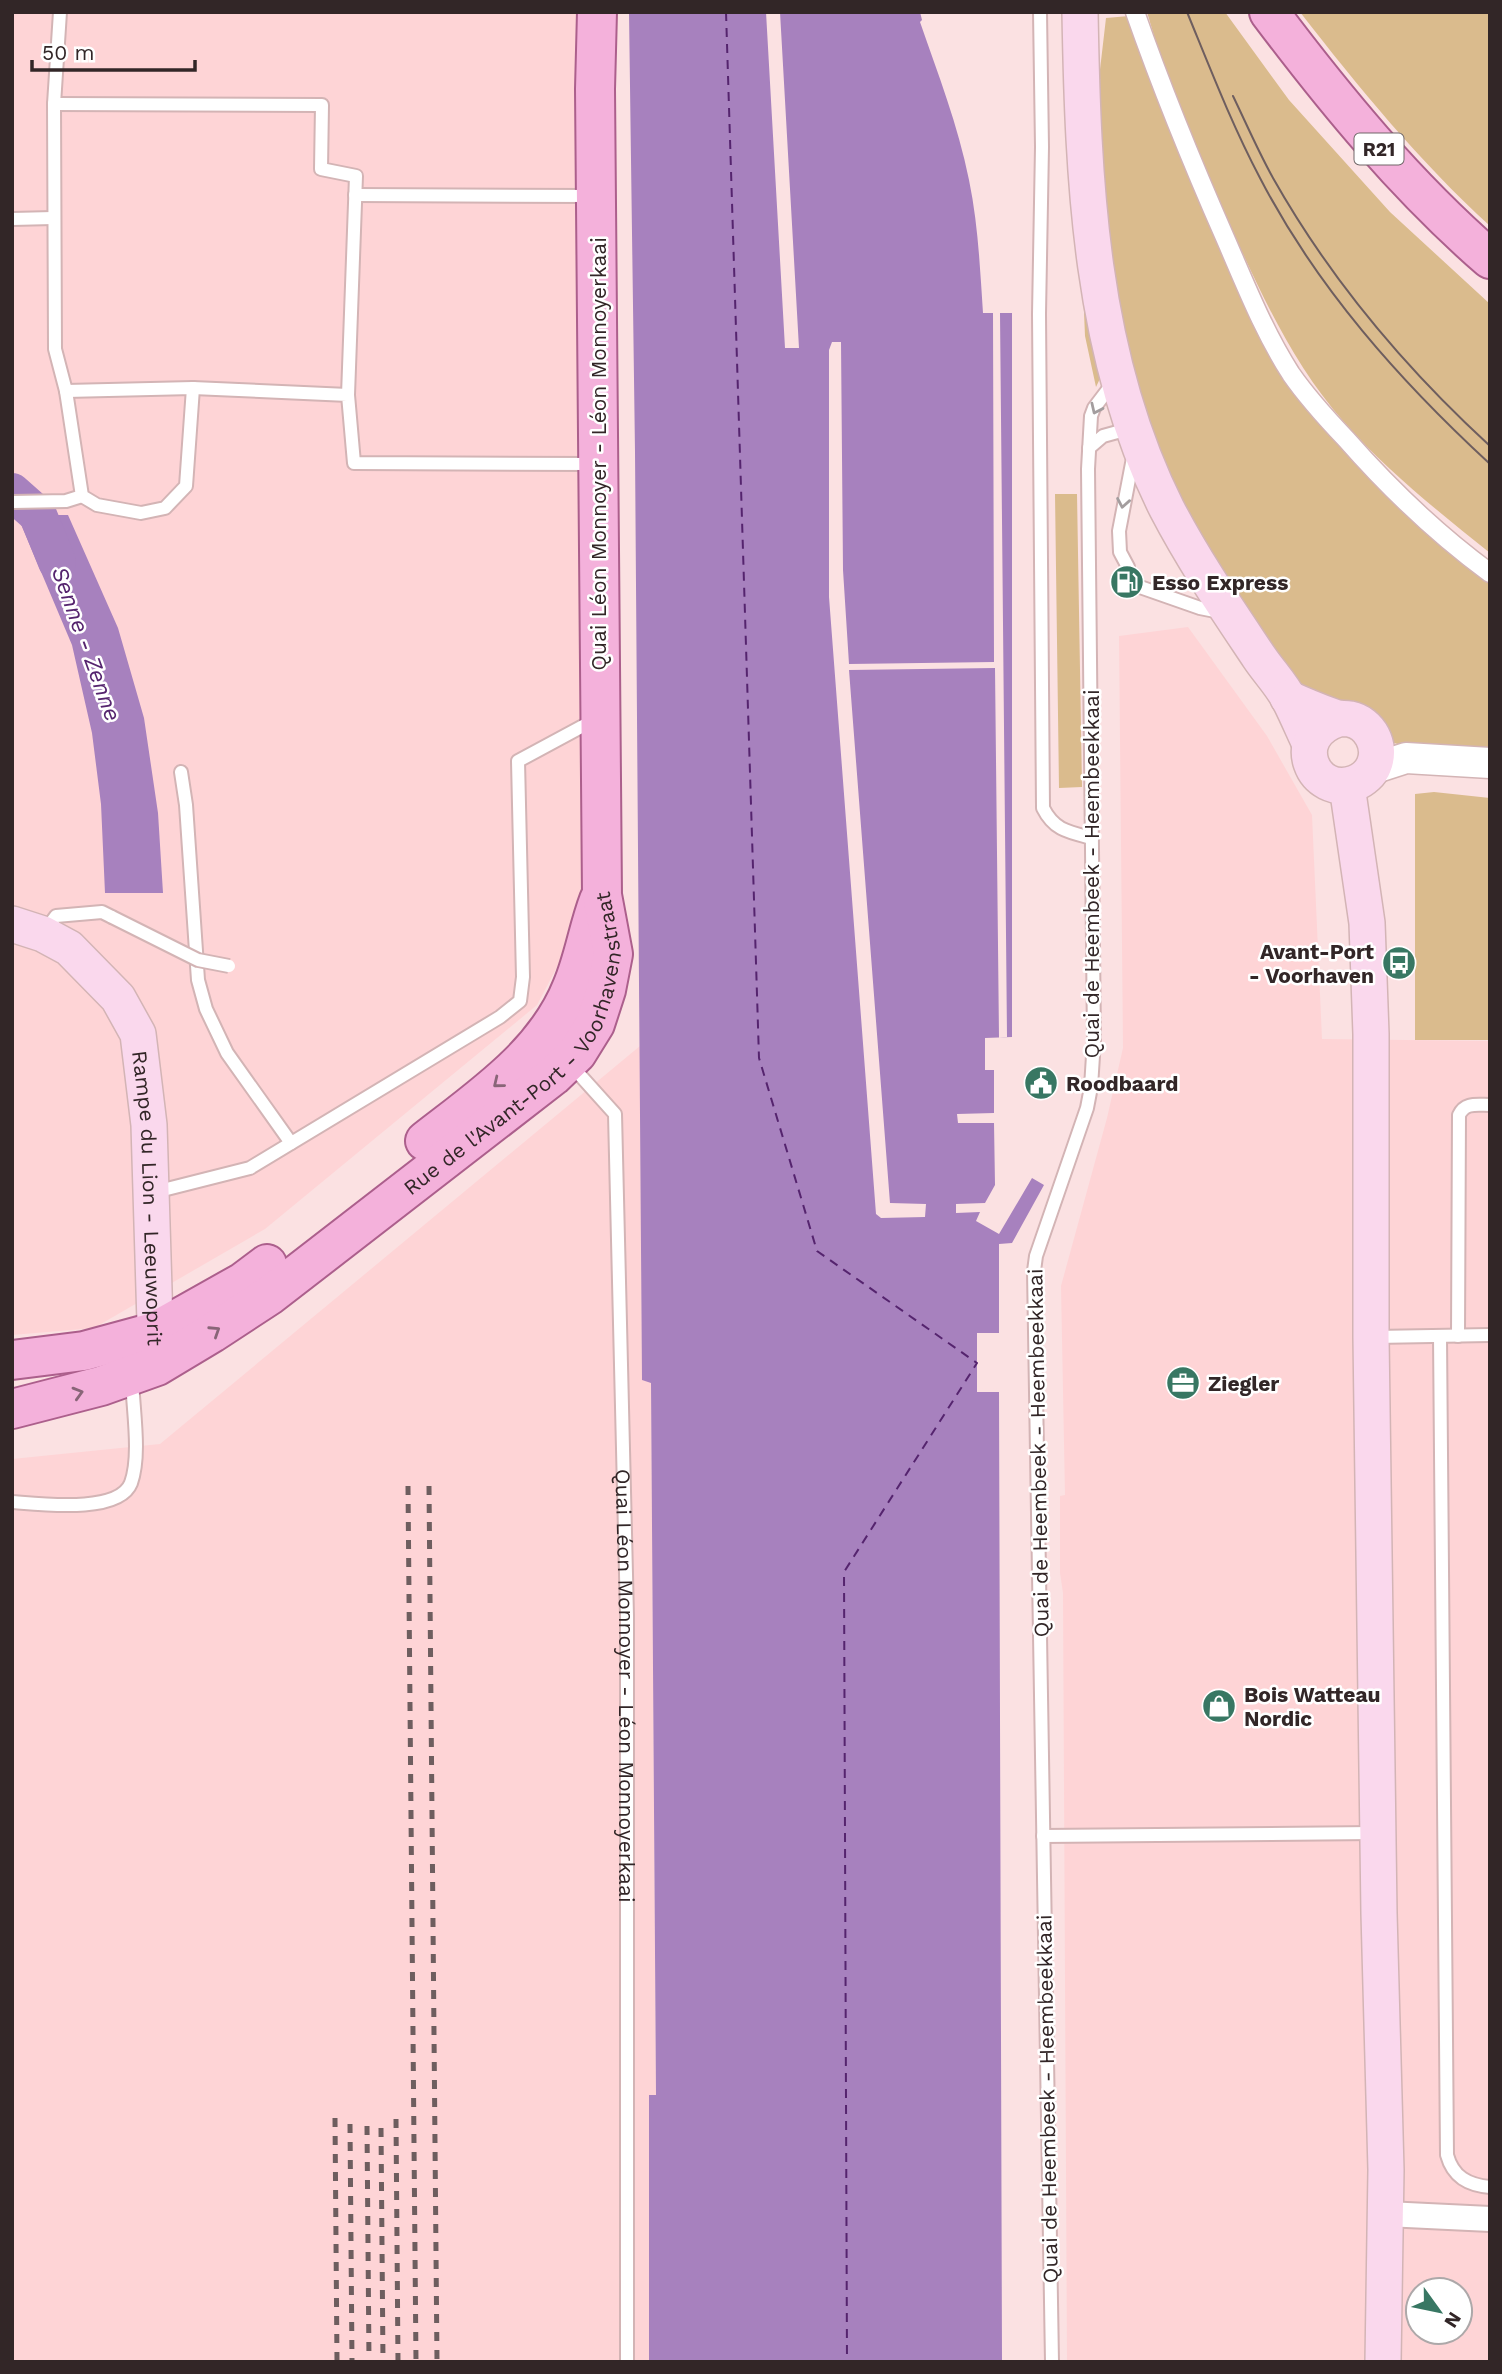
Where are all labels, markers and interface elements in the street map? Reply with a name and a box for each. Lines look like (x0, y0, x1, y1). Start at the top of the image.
scale bar (32, 28, 194, 72)
text: 50 m (42, 40, 94, 65)
road number: R21 (1354, 134, 1404, 164)
street label: Quai Léon Monnoyer - Léon Monnoyerkaai (586, 237, 611, 671)
one-way arrow (1091, 402, 1104, 415)
one-way arrow (1116, 497, 1131, 509)
water label: Senne - Zenne (46, 563, 126, 725)
fuel station icon: Esso Express (1108, 563, 1146, 601)
place label: Esso Express (1152, 570, 1288, 595)
street label: Quai de Heembeek - Heembeekkaai (1079, 690, 1104, 1058)
street label: Rue de l'Avant-Port - Voorhavenstraat (398, 890, 626, 1200)
place label: Avant-Port - Voorhaven (1249, 939, 1374, 988)
bus stop icon: Avant-Port - Voorhaven (1380, 944, 1418, 982)
street label: Rampe du Lion - Leeuwoprit (128, 1049, 168, 1346)
public building icon: Roodbaard (1022, 1064, 1060, 1102)
place label: Roodbaard (1066, 1071, 1178, 1096)
one-way arrow (493, 1074, 505, 1087)
street label: Quai de Heembeek - Heembeekkaai (1022, 1268, 1054, 1638)
one-way arrow (207, 1326, 220, 1339)
office icon: Ziegler (1164, 1364, 1202, 1402)
place label: Ziegler (1208, 1371, 1279, 1396)
one-way arrow (72, 1387, 84, 1401)
street label: Quai Léon Monnoyer - Léon Monnoyerkaai (611, 1468, 640, 1902)
place label: Bois Watteau Nordic (1244, 1682, 1381, 1731)
shop icon: Bois Watteau Nordic (1200, 1687, 1238, 1725)
street label: Quai de Heembeek - Heembeekkaai (1031, 1914, 1063, 2284)
north arrow (1404, 2276, 1474, 2346)
text: N (1439, 2308, 1466, 2332)

